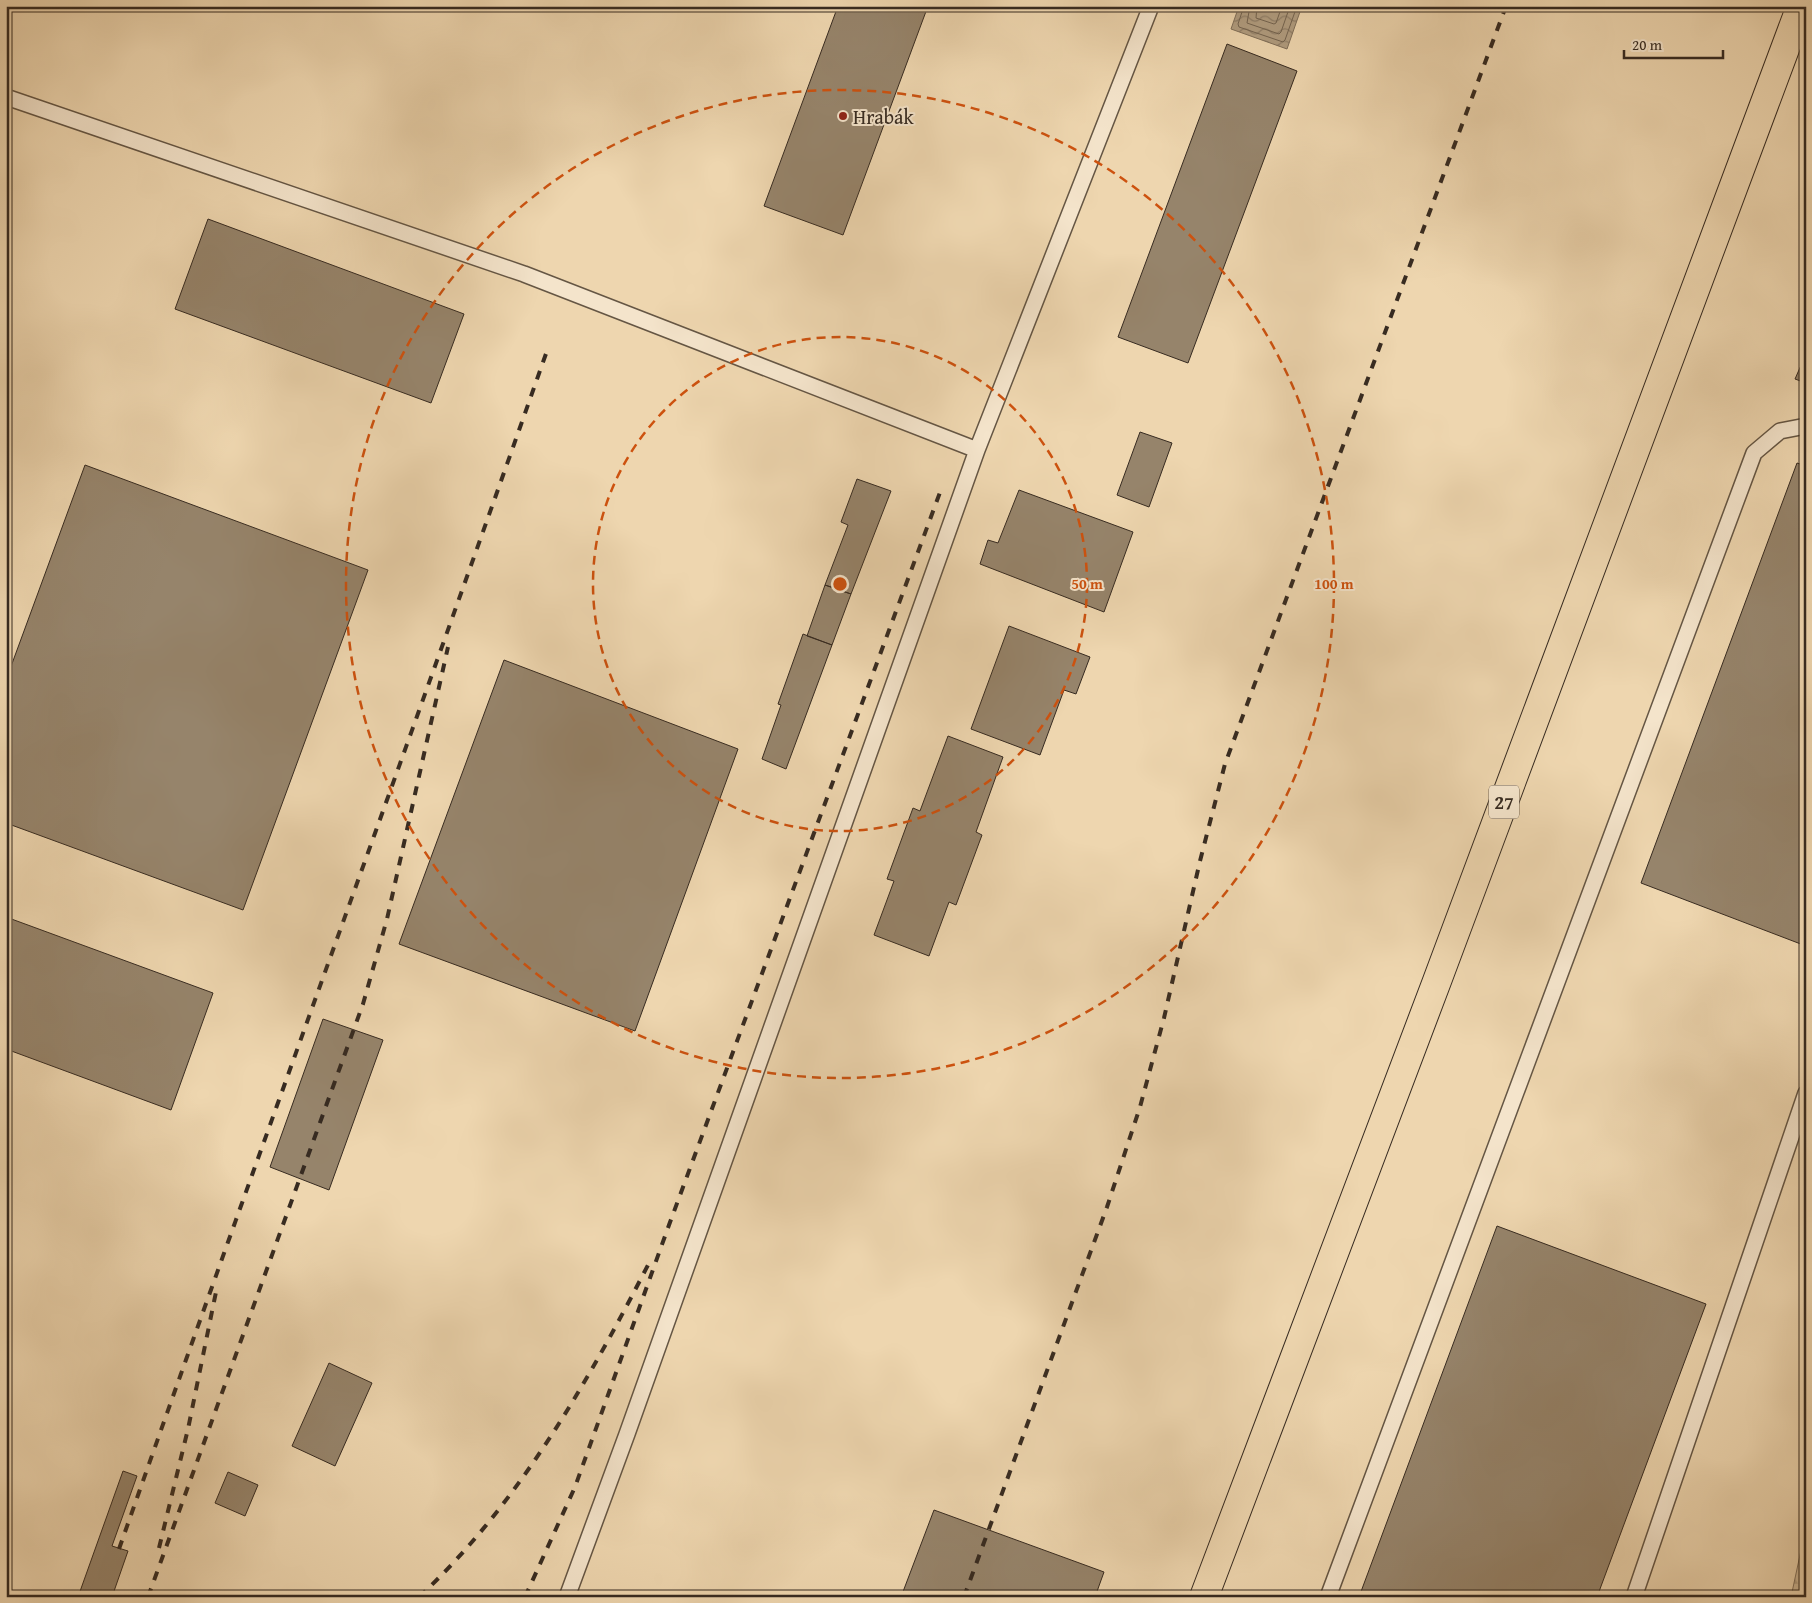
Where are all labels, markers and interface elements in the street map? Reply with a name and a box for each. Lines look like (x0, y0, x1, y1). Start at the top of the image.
scale bar (1624, 28, 1723, 60)
text: 20 m (1632, 34, 1663, 55)
place label: Hrabák (853, 102, 915, 131)
marker: Hrabák (837, 110, 849, 122)
text: 50 m (1071, 573, 1103, 594)
text: 100 m (1314, 573, 1354, 594)
centre of rings (831, 575, 849, 593)
road number: 27 (1489, 786, 1519, 819)

